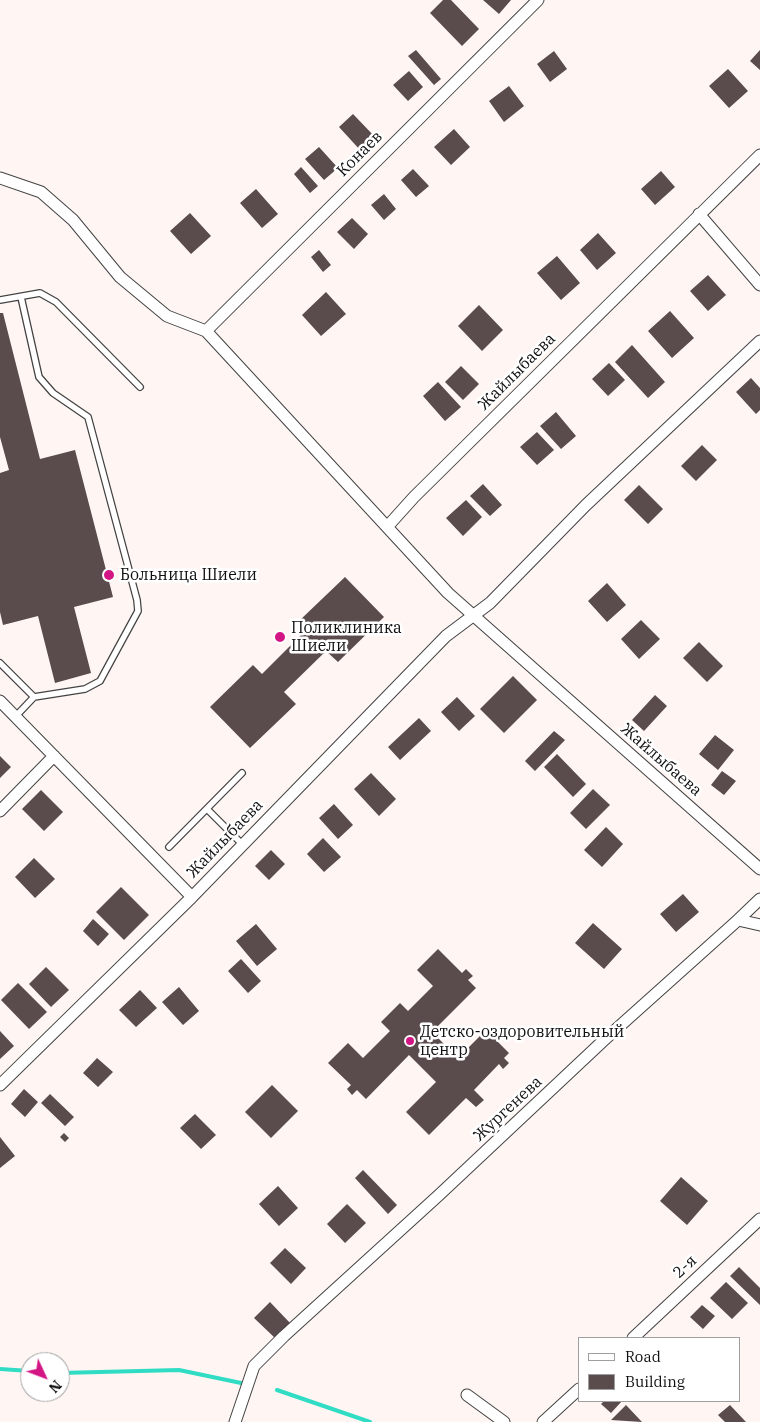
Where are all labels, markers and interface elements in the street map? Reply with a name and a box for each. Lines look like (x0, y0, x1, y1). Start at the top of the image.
street label: Конаев (333, 127, 387, 181)
street label: Жайлыбаева (474, 329, 560, 415)
place label: Больница Шиели (120, 565, 257, 585)
marker: Больница Шиели (102, 568, 116, 582)
place label: Поликлиника Шиели (291, 618, 402, 656)
marker: Поликлиника Шиели (273, 630, 287, 644)
street label: Жайлыбаева (616, 720, 706, 800)
street label: Жайлыбаева (183, 796, 267, 882)
place label: Детско-оздоровительный центр (420, 1022, 624, 1060)
marker: Детско-оздоровительный центр (404, 1035, 416, 1047)
street label: Жургенева (470, 1072, 546, 1146)
street label: 2-я (669, 1251, 701, 1283)
legend (578, 1337, 740, 1402)
text: Road (625, 1347, 661, 1366)
north arrow (20, 1352, 70, 1402)
text: Building (625, 1372, 685, 1391)
text: N (45, 1376, 66, 1397)

